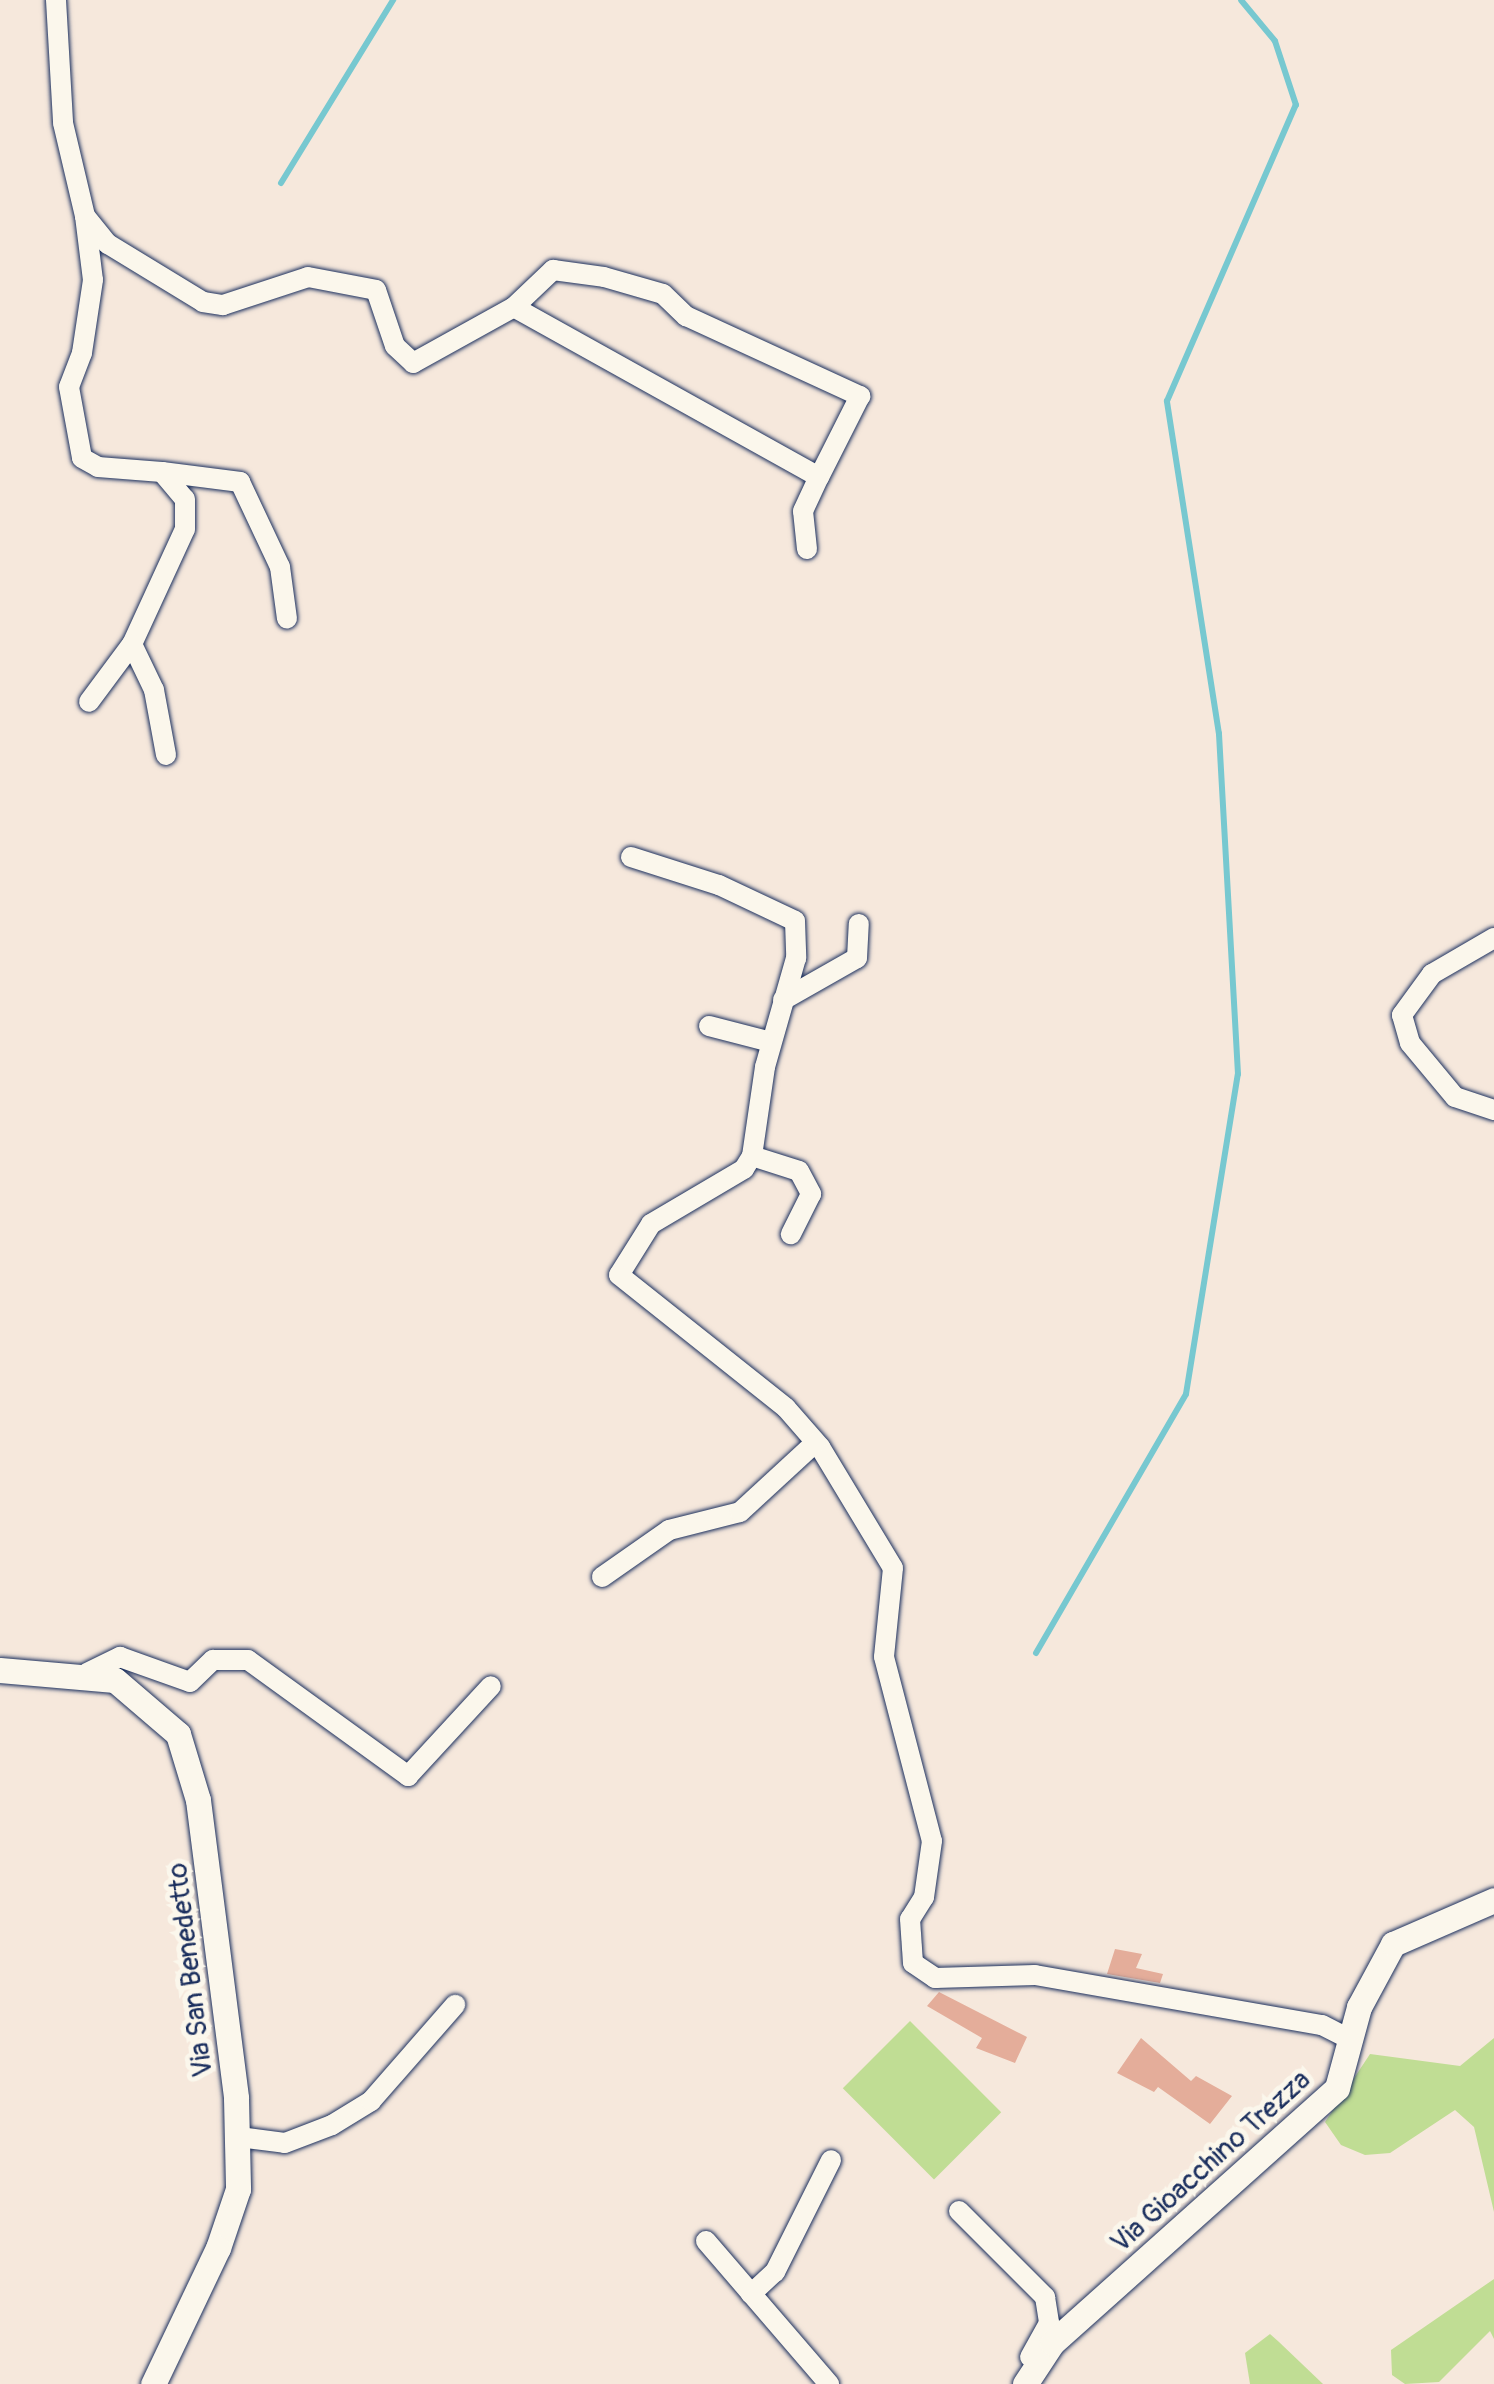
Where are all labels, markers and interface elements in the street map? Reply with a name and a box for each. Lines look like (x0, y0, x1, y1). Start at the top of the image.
street label: Via San Benedetto (161, 1861, 221, 2079)
street label: Via Gioacchino Trezza (1104, 2064, 1318, 2260)

